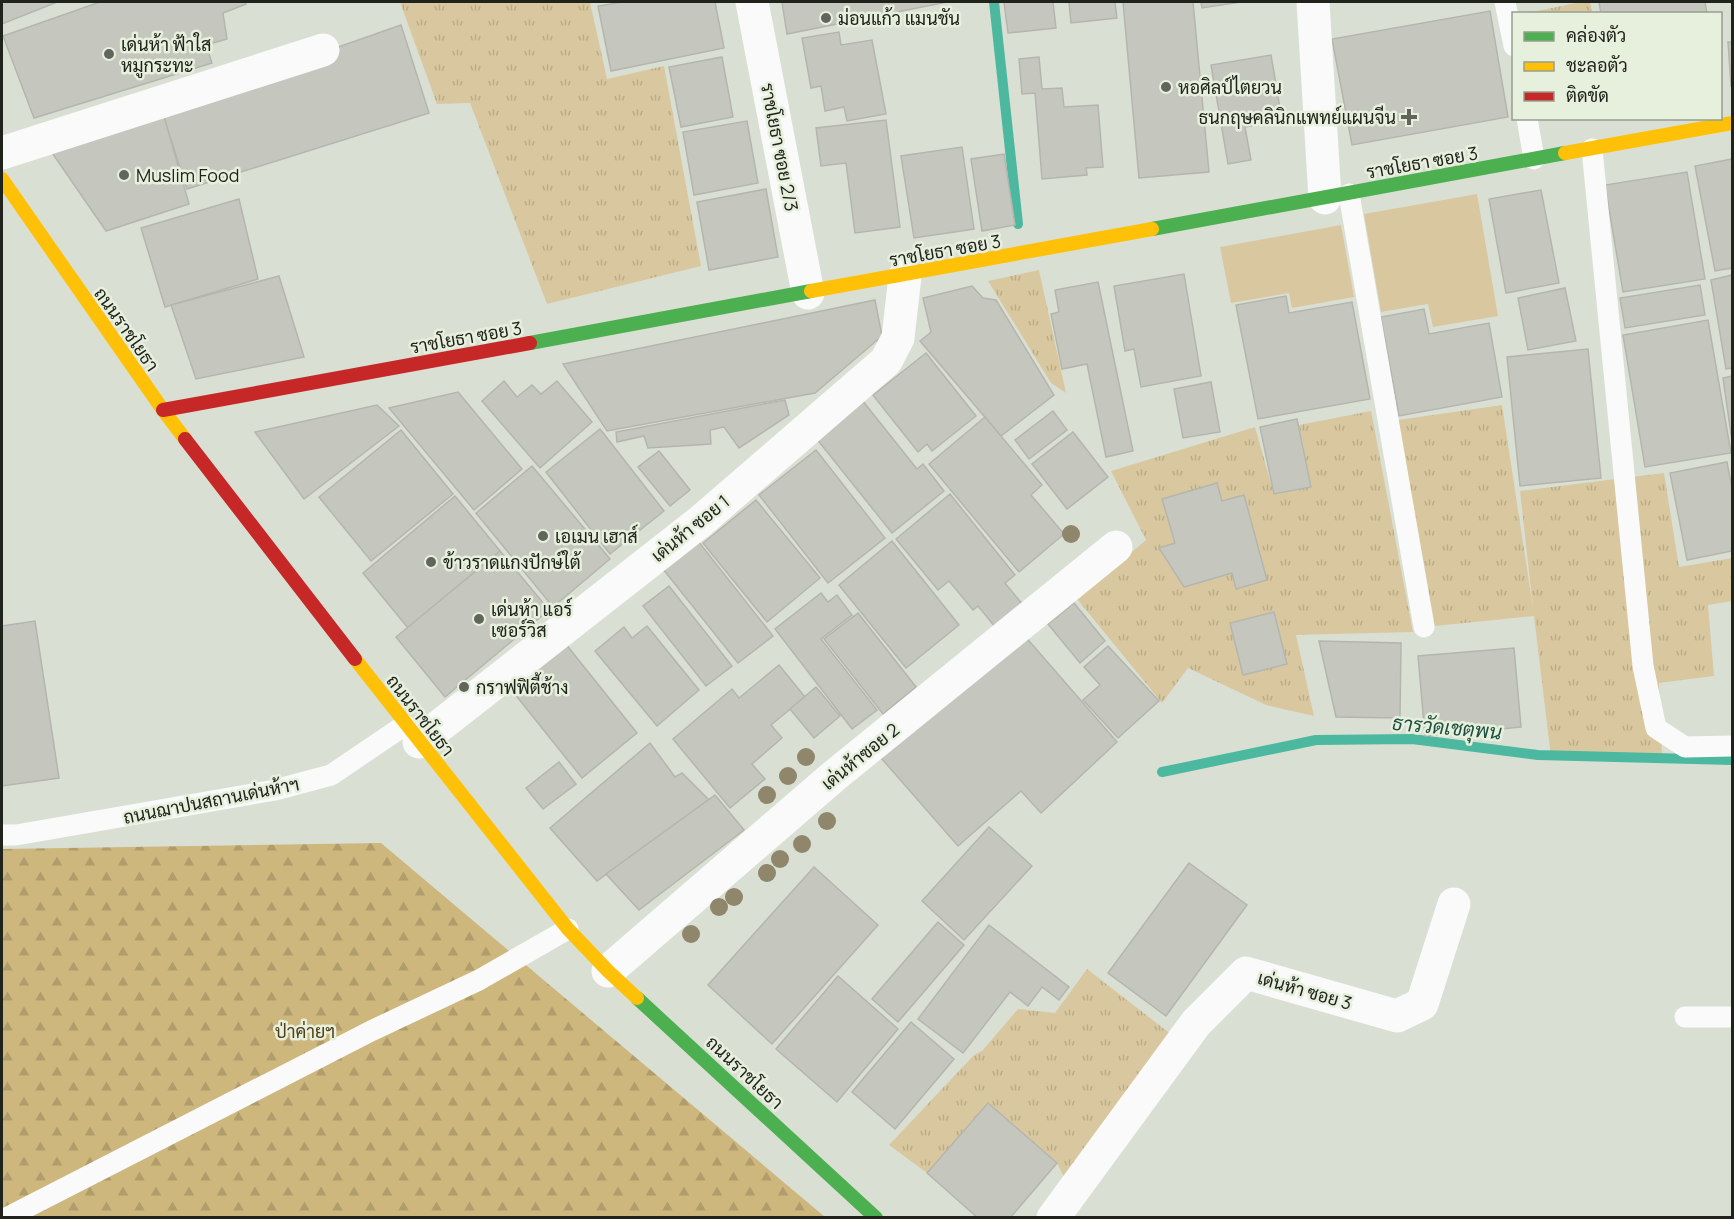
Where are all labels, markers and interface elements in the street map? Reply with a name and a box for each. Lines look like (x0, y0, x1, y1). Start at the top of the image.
place label: ม่อนแก้ว แมนชัน (838, 6, 960, 30)
marker: ม่อนแก้ว แมนชัน (819, 11, 833, 25)
legend (1512, 12, 1722, 120)
text: คล่องตัว (1566, 23, 1626, 47)
place label: เด่นห้า ฟ้าใส หมูกระทะ (121, 32, 211, 79)
marker: เด่นห้า ฟ้าใส หมูกระทะ (102, 47, 116, 61)
text: ชะลอตัว (1566, 53, 1628, 77)
place label: หอศิลป์ไตยวน (1178, 75, 1282, 99)
marker: หอศิลป์ไตยวน (1159, 80, 1173, 94)
street label: ราชโยธา ซอย 2/3 (756, 81, 804, 213)
text: ติดขัด (1566, 83, 1609, 107)
place label: ธนกฤษคลินิกแพทย์แผนจีน (1199, 105, 1396, 129)
marker: ธนกฤษคลินิกแพทย์แผนจีน (1400, 108, 1418, 126)
street label: ราชโยธา ซอย 3 (1364, 140, 1480, 184)
place label: Muslim Food (136, 163, 239, 187)
marker: Muslim Food (117, 168, 131, 182)
street label: ราชโยธา ซอย 3 (887, 228, 1003, 272)
street label: ถนนราชโยธา (89, 282, 165, 376)
street label: ราชโยธา ซอย 3 (408, 315, 524, 359)
street label: เด่นห้า ซอย 1 (646, 489, 734, 567)
place label: เอเมน เฮาส์ (555, 524, 638, 548)
marker: เอเมน เฮาส์ (536, 529, 550, 543)
place label: ข้าวราดแกงปักษ์ใต้ (443, 550, 582, 574)
marker: ข้าวราดแกงปักษ์ใต้ (424, 555, 438, 569)
place label: เด่นห้า แอร์ เซอร์วิส (491, 597, 572, 642)
marker: เด่นห้า แอร์ เซอร์วิส (472, 612, 486, 626)
street label: ถนนราชโยธา (382, 669, 460, 761)
place label: กราฟฟิตี้ช้าง (476, 672, 568, 699)
marker: กราฟฟิตี้ช้าง (457, 680, 471, 694)
water label: ธารวัดเชตุพน (1391, 709, 1503, 746)
street label: เด่นห้าซอย 2 (816, 717, 904, 795)
street label: ถนนฌาปนสถานเด่นห้าฯ (121, 771, 301, 829)
street label: เด่นห้า ซอย 3 (1255, 965, 1355, 1015)
park label: ป่าค่ายฯ (275, 1019, 335, 1043)
street label: ถนนราชโยธา (701, 1030, 789, 1114)

